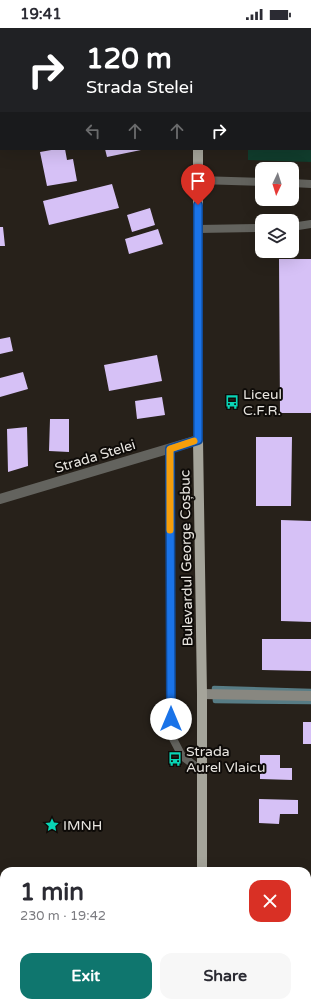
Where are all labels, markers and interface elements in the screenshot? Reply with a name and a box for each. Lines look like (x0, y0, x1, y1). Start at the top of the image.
text: 19:41 (20, 5, 62, 23)
text: 120 m (86, 42, 172, 76)
icon: right (20, 44, 72, 96)
text: Strada Stelei (86, 76, 194, 98)
icon: left (82, 120, 104, 142)
icon: ahead (124, 120, 146, 142)
icon: ahead (166, 120, 188, 142)
icon: right (208, 120, 230, 142)
north arrow (255, 162, 299, 206)
map controls (255, 162, 299, 258)
pin (181, 164, 215, 205)
icon: arrive (187, 170, 209, 192)
button: layers (255, 214, 299, 258)
place label: Liceul C.F.R. (243, 386, 282, 419)
bus stop icon: Liceul C.F.R. (224, 394, 240, 410)
street label: Strada Stelei (53, 436, 138, 477)
street label: Bulevardul George Coșbuc (176, 470, 197, 646)
position arrow (150, 698, 192, 740)
place label: Strada Aurel Vlaicu (186, 743, 265, 776)
bus stop icon: Strada Aurel Vlaicu (167, 751, 183, 767)
place icon: IMNH (44, 817, 60, 833)
place label: IMNH (63, 817, 102, 834)
text: 1 min (20, 878, 84, 907)
button: close (249, 880, 291, 922)
text: 230 m · 19:42 (20, 908, 106, 924)
button: Exit (20, 953, 152, 999)
button: Share (160, 953, 291, 999)

